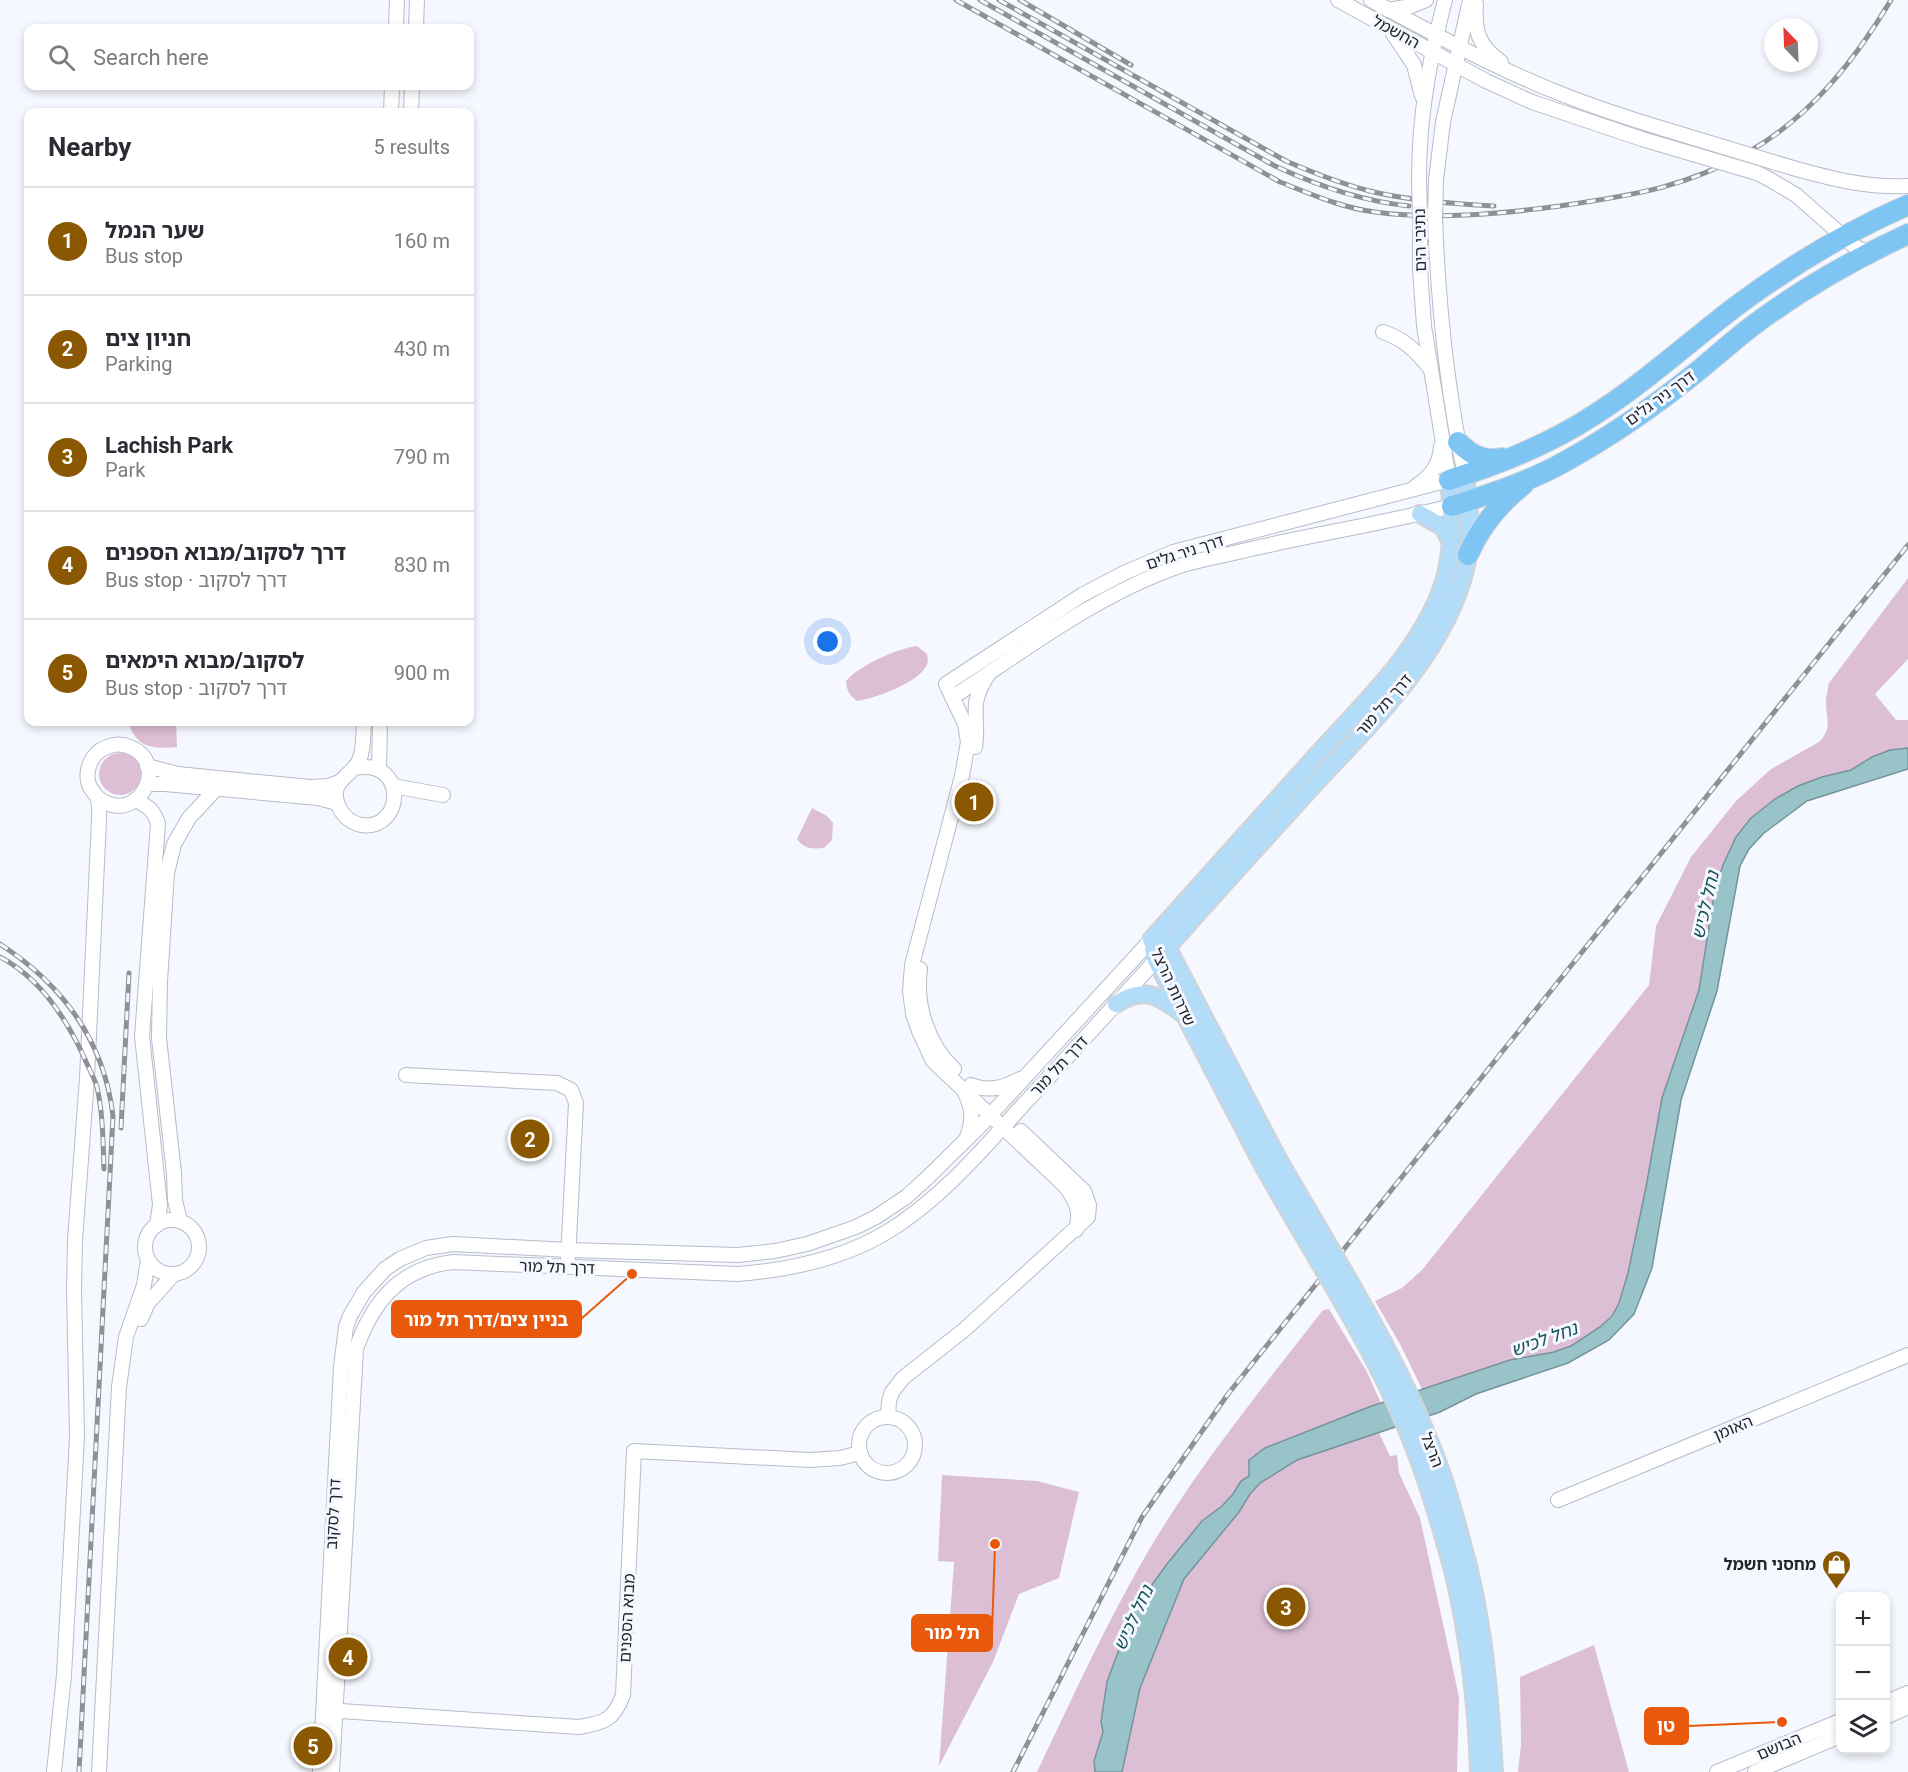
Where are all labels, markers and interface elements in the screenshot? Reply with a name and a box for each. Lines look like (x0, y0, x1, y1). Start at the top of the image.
street label: החשמל (1369, 11, 1423, 53)
north arrow (1764, 18, 1818, 72)
search box (24, 24, 474, 90)
icon: search (45, 41, 78, 74)
text: Search here (93, 45, 209, 70)
text: Nearby (48, 132, 131, 162)
text: 5 results (374, 135, 450, 159)
street label: נתיבי הים (1410, 208, 1430, 272)
text: שער הנמל (105, 218, 205, 243)
text: 1 (62, 229, 73, 253)
text: 160 m (394, 229, 450, 253)
text: Bus stop (105, 244, 183, 268)
text: חניון צים (105, 326, 191, 351)
text: 2 (62, 337, 73, 361)
text: 430 m (394, 337, 450, 361)
text: Parking (105, 352, 172, 376)
street label: דרך ניר גלים (1622, 366, 1699, 429)
text: Lachish Park (105, 433, 233, 458)
text: 3 (62, 445, 73, 469)
text: 790 m (394, 445, 450, 469)
text: Park (105, 458, 145, 482)
street label: דרך ניר גלים (1144, 530, 1227, 574)
text: דרך לסקוב/מבוא הספנים (105, 540, 346, 565)
text: 4 (62, 553, 73, 577)
text: 830 m (394, 553, 450, 577)
text: Bus stop · דרך לסקוב (105, 568, 287, 592)
your location (813, 627, 842, 656)
text: לסקוב/מבוא הימאים (105, 648, 305, 673)
text: 5 (62, 661, 73, 685)
text: 900 m (394, 661, 450, 685)
street label: דרך תל מור (1352, 670, 1416, 740)
text: Bus stop · דרך לסקוב (105, 676, 287, 700)
pin: 1 (954, 780, 994, 824)
water label: נחל לכיש (1687, 868, 1723, 941)
street label: שדרות הרצל (1147, 945, 1199, 1029)
street label: דרך תל מור (1026, 1032, 1092, 1100)
pin: 2 (510, 1116, 550, 1162)
street label: דרך תל מור (519, 1256, 595, 1278)
callout: בניין צים/דרך תל מור (392, 1301, 581, 1337)
text: בניין צים/דרך תל מור (404, 1309, 569, 1330)
water label: נחל לכיש (1508, 1317, 1581, 1361)
street label: האומן (1711, 1411, 1755, 1445)
street label: הרצל (1417, 1430, 1447, 1470)
street label: דרך לסקוב (322, 1478, 344, 1550)
shop icon: מחסני חשמל (1821, 1548, 1853, 1590)
place label: מחסני חשמל (1724, 1555, 1816, 1574)
street label: מבוא הספנים (615, 1573, 639, 1663)
water label: נחל לכיש (1109, 1581, 1158, 1654)
pin: 3 (1266, 1584, 1306, 1630)
map controls (1836, 1592, 1890, 1754)
button: + (1836, 1592, 1890, 1646)
callout: תל מור (912, 1615, 992, 1651)
text: תל מור (924, 1622, 980, 1643)
pin: 4 (328, 1634, 368, 1680)
button: − (1836, 1646, 1890, 1700)
button: layers (1836, 1700, 1890, 1754)
callout: טן (1645, 1708, 1688, 1744)
text: טן (1657, 1715, 1675, 1736)
pin: 5 (294, 1724, 332, 1768)
street label: הבושם (1754, 1728, 1804, 1764)

